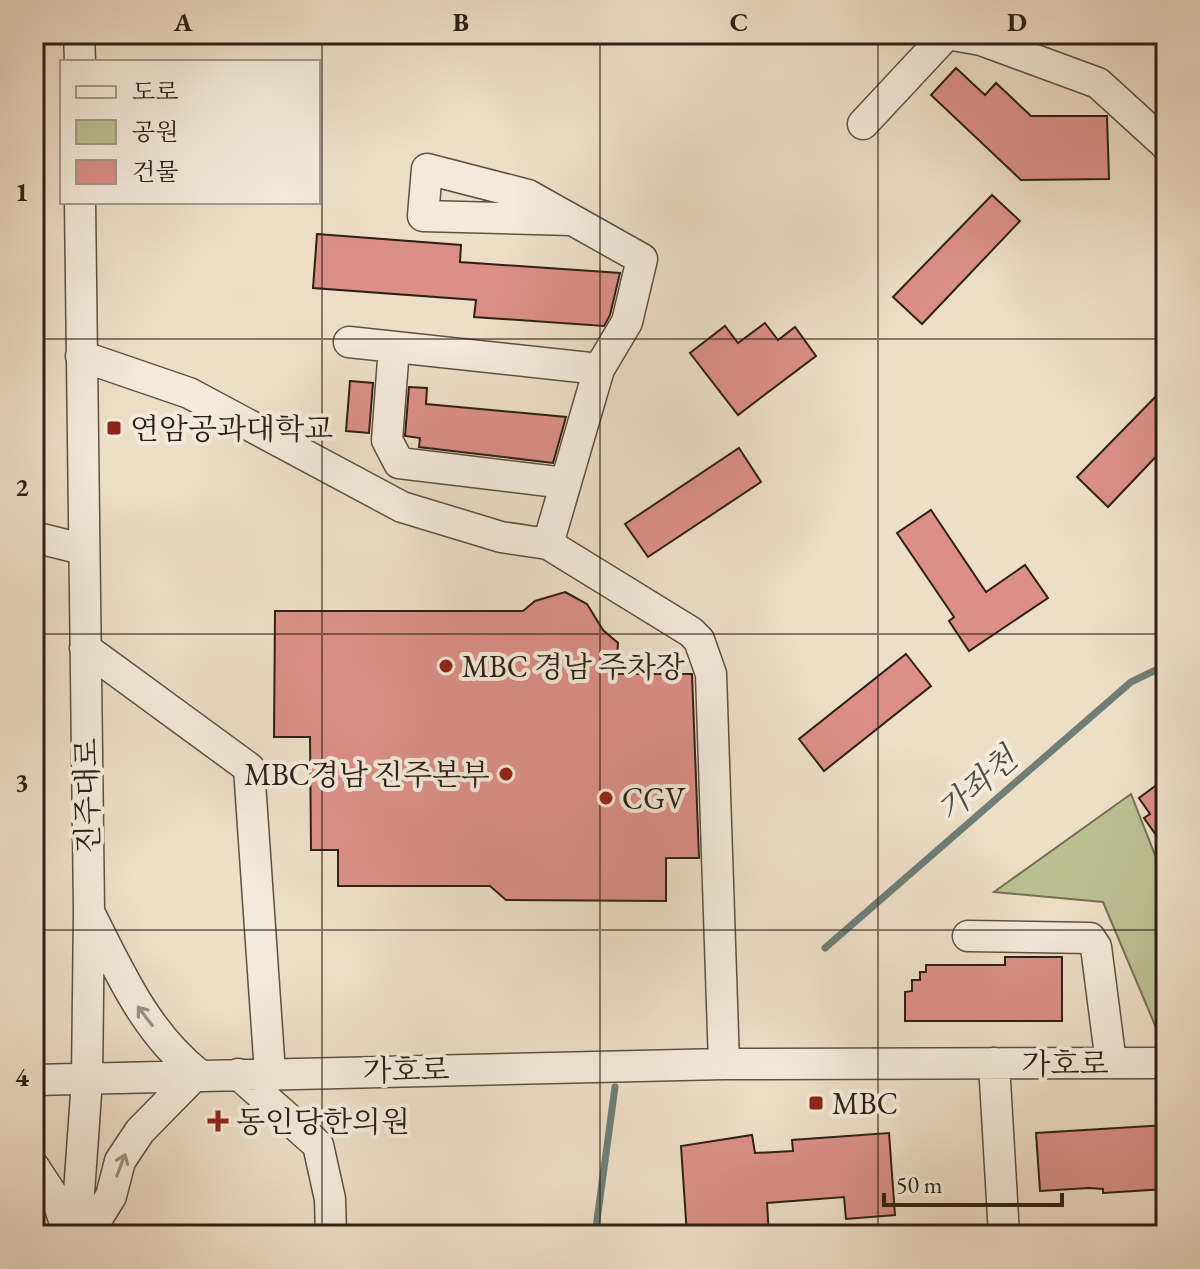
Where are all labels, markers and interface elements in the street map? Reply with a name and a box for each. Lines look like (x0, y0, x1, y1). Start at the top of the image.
text: A (173, 5, 193, 39)
text: B (453, 5, 469, 39)
text: C (730, 5, 748, 39)
text: D (1007, 5, 1027, 39)
legend (60, 60, 320, 204)
text: 도로 (132, 76, 178, 107)
text: 공원 (132, 116, 178, 147)
text: 건물 (132, 156, 178, 187)
text: 1 (15, 175, 29, 209)
place label: 연암공과대학교 (130, 409, 333, 448)
marker: 연암공과대학교 (105, 419, 123, 437)
text: 2 (15, 470, 29, 504)
place label: MBC 경남 주차장 (462, 647, 685, 686)
marker: MBC 경남 주차장 (437, 657, 455, 675)
water label: 가좌천 (928, 736, 1027, 830)
street label: 진주대로 (66, 738, 108, 854)
place label: MBC경남 진주본부 (244, 755, 490, 794)
text: 3 (15, 765, 29, 799)
marker: MBC경남 진주본부 (497, 765, 515, 783)
place label: CGV (622, 779, 686, 818)
marker: CGV (597, 789, 615, 807)
one-way arrow (136, 1006, 153, 1028)
street label: 가호로 (1022, 1044, 1108, 1083)
street label: 가호로 (362, 1050, 450, 1090)
text: 4 (15, 1060, 29, 1094)
place label: MBC (832, 1084, 898, 1123)
marker: MBC (807, 1094, 825, 1112)
place label: 동인당한의원 (236, 1102, 410, 1141)
marker: 동인당한의원 (207, 1110, 229, 1132)
one-way arrow (115, 1154, 129, 1178)
scale bar (884, 1157, 1062, 1207)
text: 50 m (896, 1169, 943, 1200)

